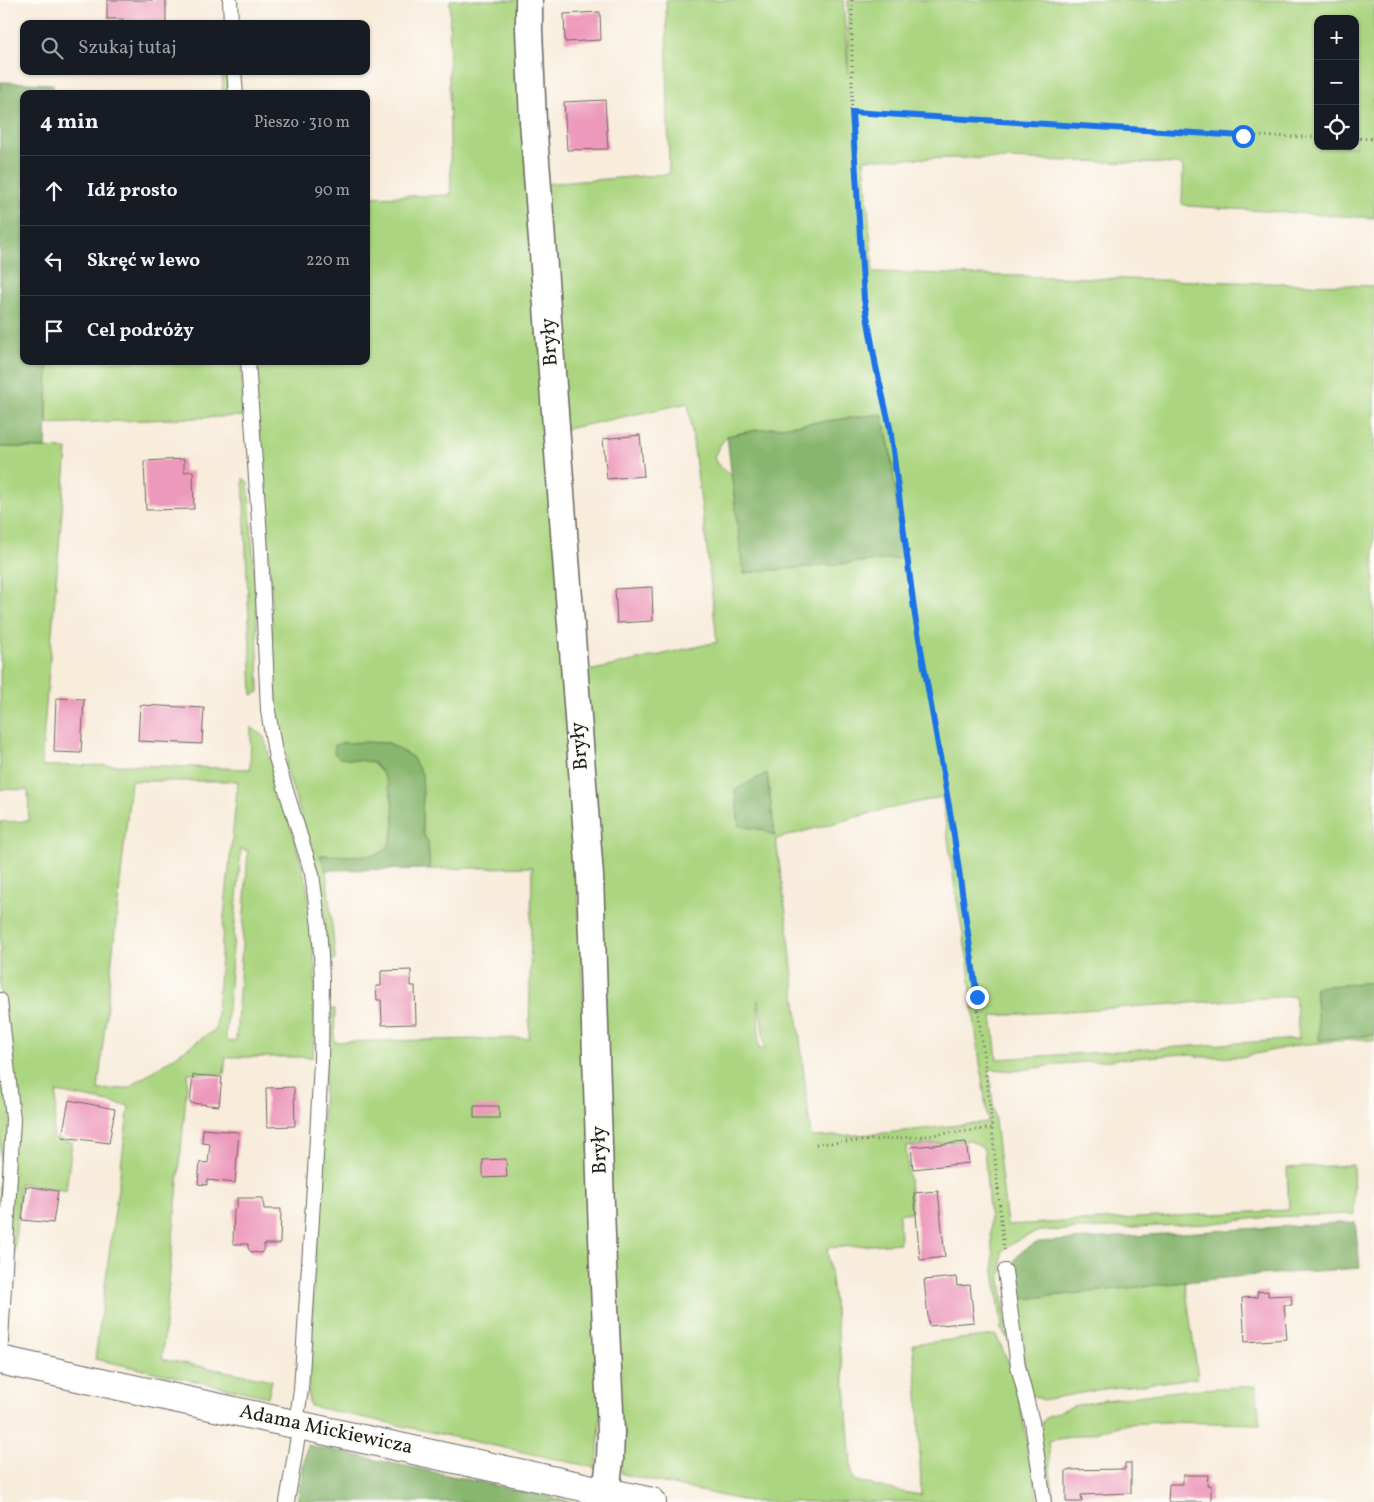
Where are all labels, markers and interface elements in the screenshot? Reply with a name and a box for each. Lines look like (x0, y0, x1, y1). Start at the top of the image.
map controls (1314, 15, 1359, 150)
button: + (1314, 15, 1359, 60)
search box (20, 20, 370, 75)
icon: search (38, 34, 66, 62)
text: Szukaj tutaj (78, 35, 177, 61)
button: − (1314, 60, 1359, 105)
button: locate (1314, 105, 1359, 150)
text: 4 min (40, 108, 99, 137)
text: Pieszo · 310 m (254, 112, 350, 134)
route start (1232, 125, 1255, 148)
icon: ahead (40, 177, 68, 205)
text: Idź prosto (87, 178, 178, 204)
text: 90 m (314, 180, 350, 202)
icon: left (40, 247, 68, 275)
text: Skręć w lewo (87, 248, 200, 274)
text: 220 m (306, 250, 350, 272)
icon: arrive (40, 317, 68, 345)
street label: Bryły (534, 317, 566, 367)
text: Cel podróży (87, 318, 194, 344)
street label: Bryły (564, 720, 596, 771)
route end (966, 986, 989, 1009)
street label: Bryły (585, 1125, 615, 1175)
street label: Adama Mickiewicza (237, 1398, 415, 1462)

